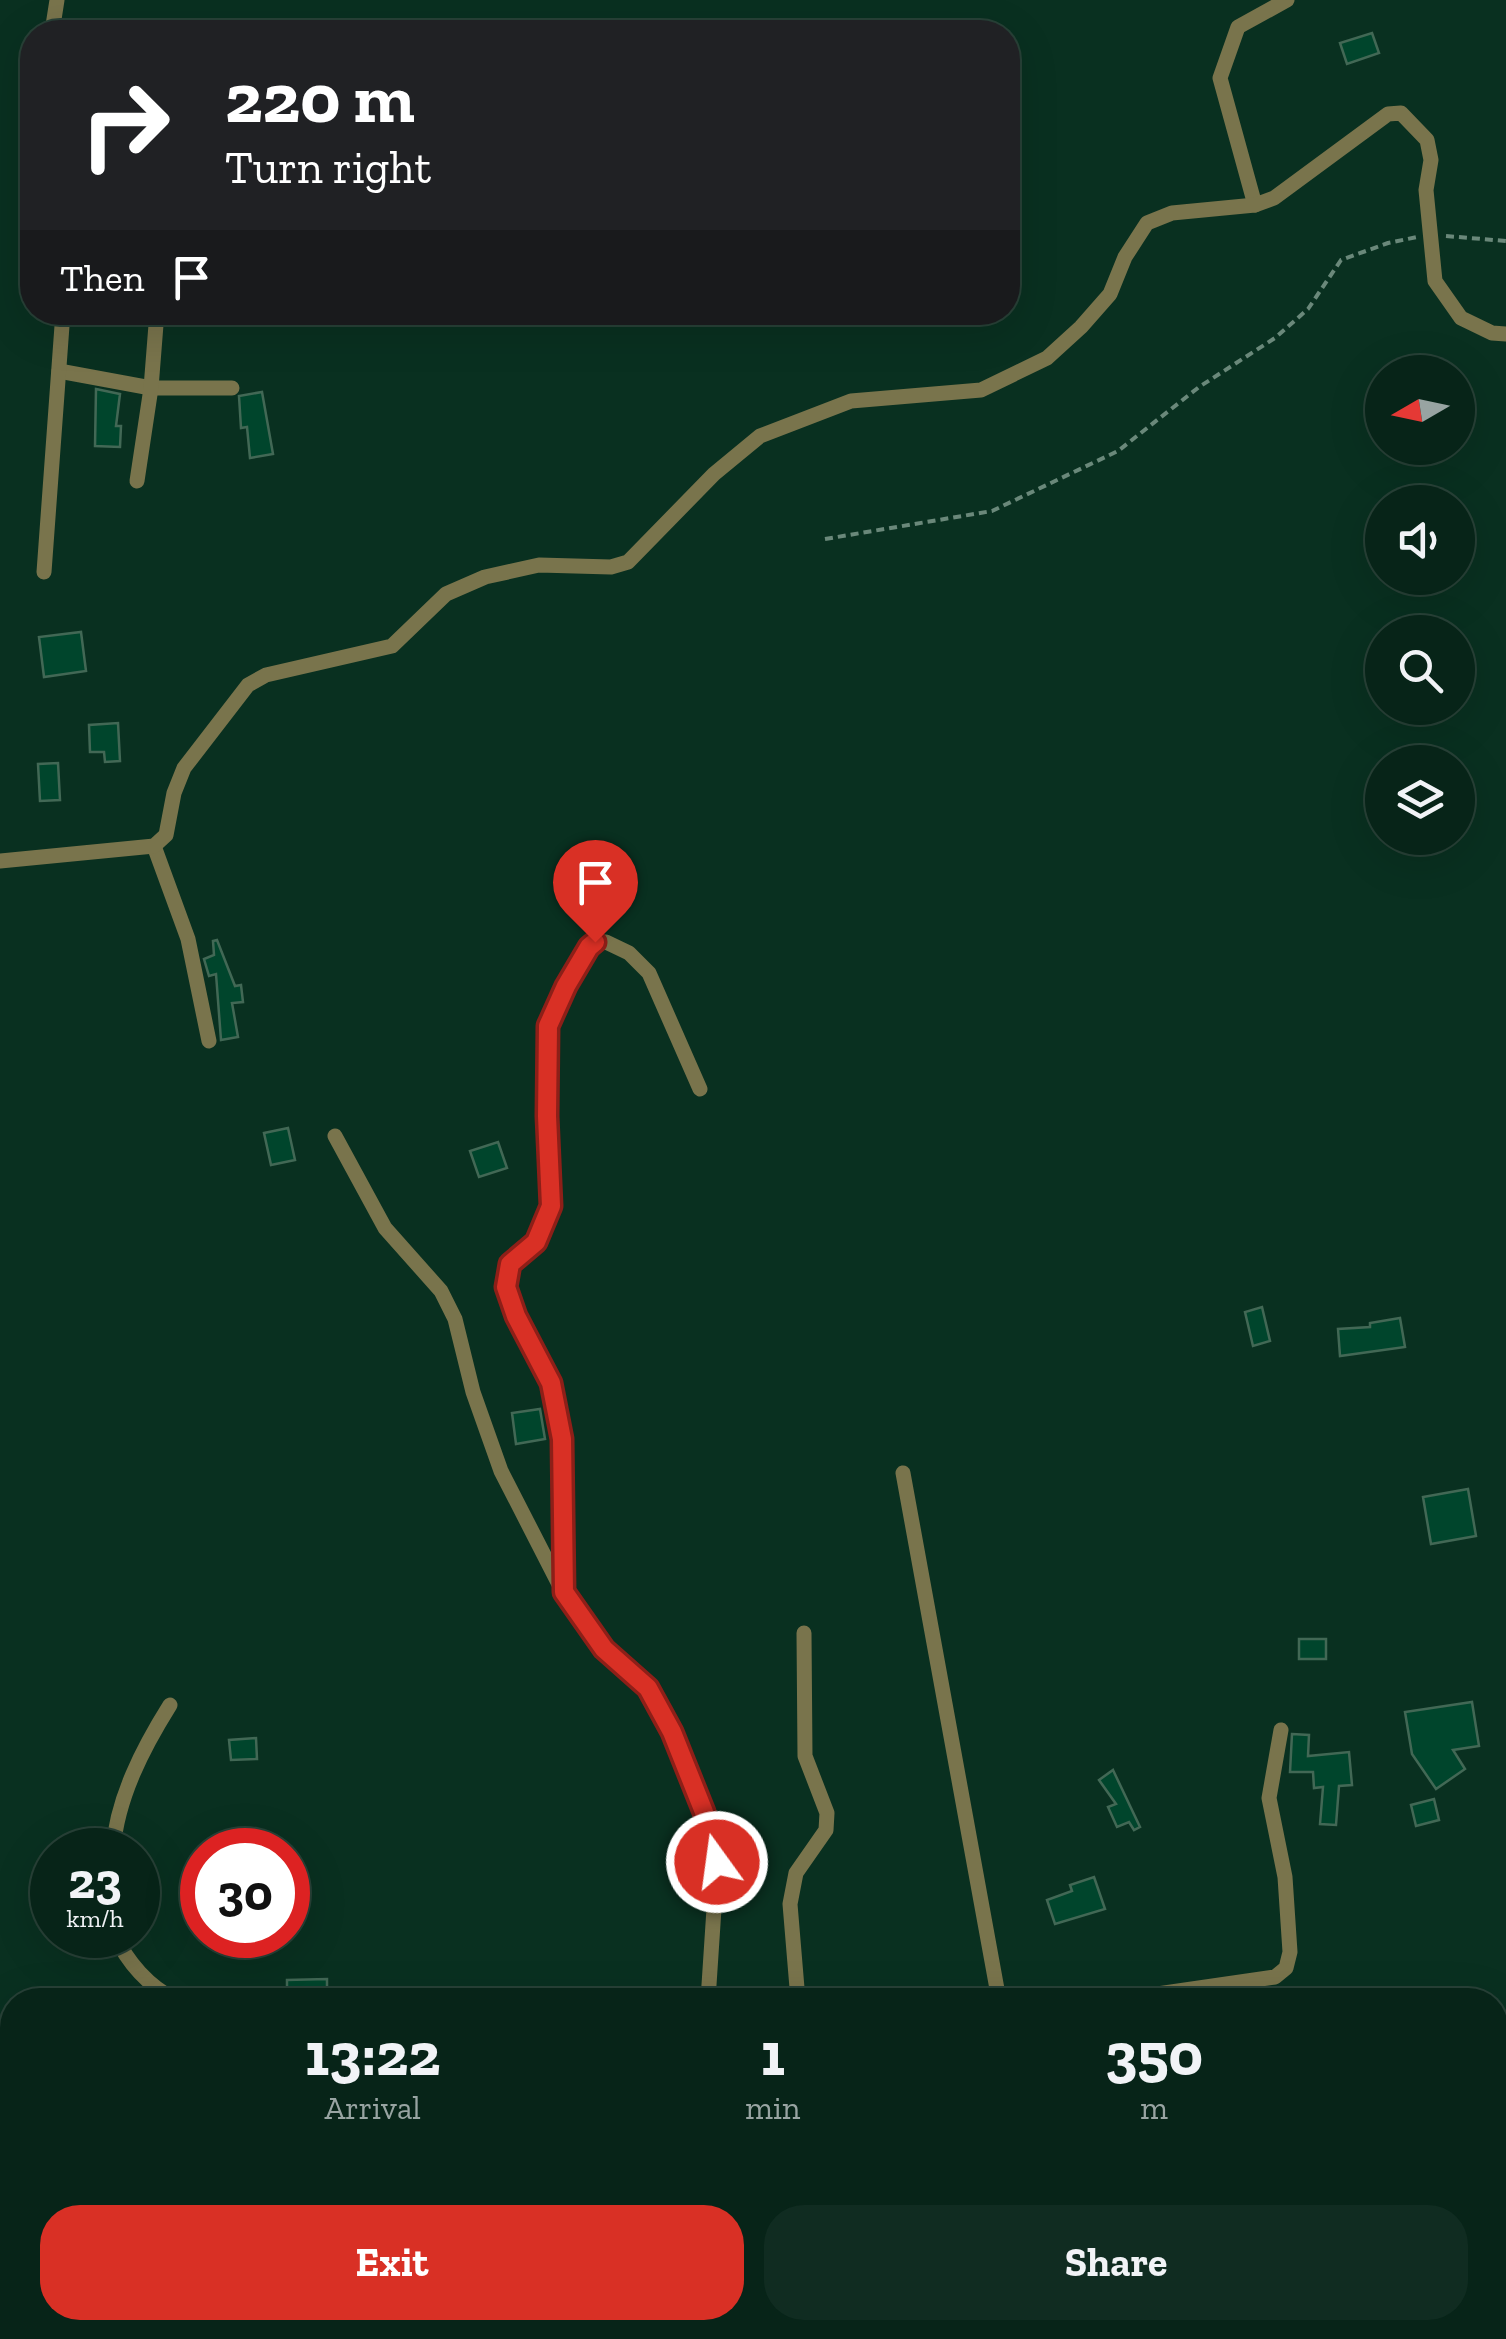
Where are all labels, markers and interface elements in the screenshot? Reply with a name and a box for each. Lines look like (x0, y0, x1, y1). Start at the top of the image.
text: 220 m (225, 56, 415, 140)
icon: right (60, 60, 190, 190)
text: Turn right (225, 141, 431, 195)
icon: arrive (164, 250, 219, 305)
text: Then (60, 255, 144, 301)
north arrow (1365, 355, 1475, 465)
map controls (1365, 355, 1475, 855)
button: sound (1365, 485, 1475, 595)
button: search (1365, 615, 1475, 725)
button: layers (1365, 745, 1475, 855)
pin (553, 840, 638, 943)
icon: arrive (568, 855, 623, 910)
position arrow (665, 1810, 769, 1914)
speed limit sign: 30 (180, 1828, 310, 1958)
text: 23 (68, 1851, 122, 1911)
text: km/h (66, 1903, 124, 1933)
text: 13:22 (305, 2018, 440, 2090)
text: 1 (761, 2018, 785, 2090)
text: 350 (1105, 2018, 1203, 2090)
text: Arrival (324, 2089, 421, 2127)
text: min (745, 2089, 800, 2127)
text: m (1140, 2089, 1168, 2127)
button: Exit (40, 2205, 744, 2320)
button: Share (764, 2205, 1468, 2320)

